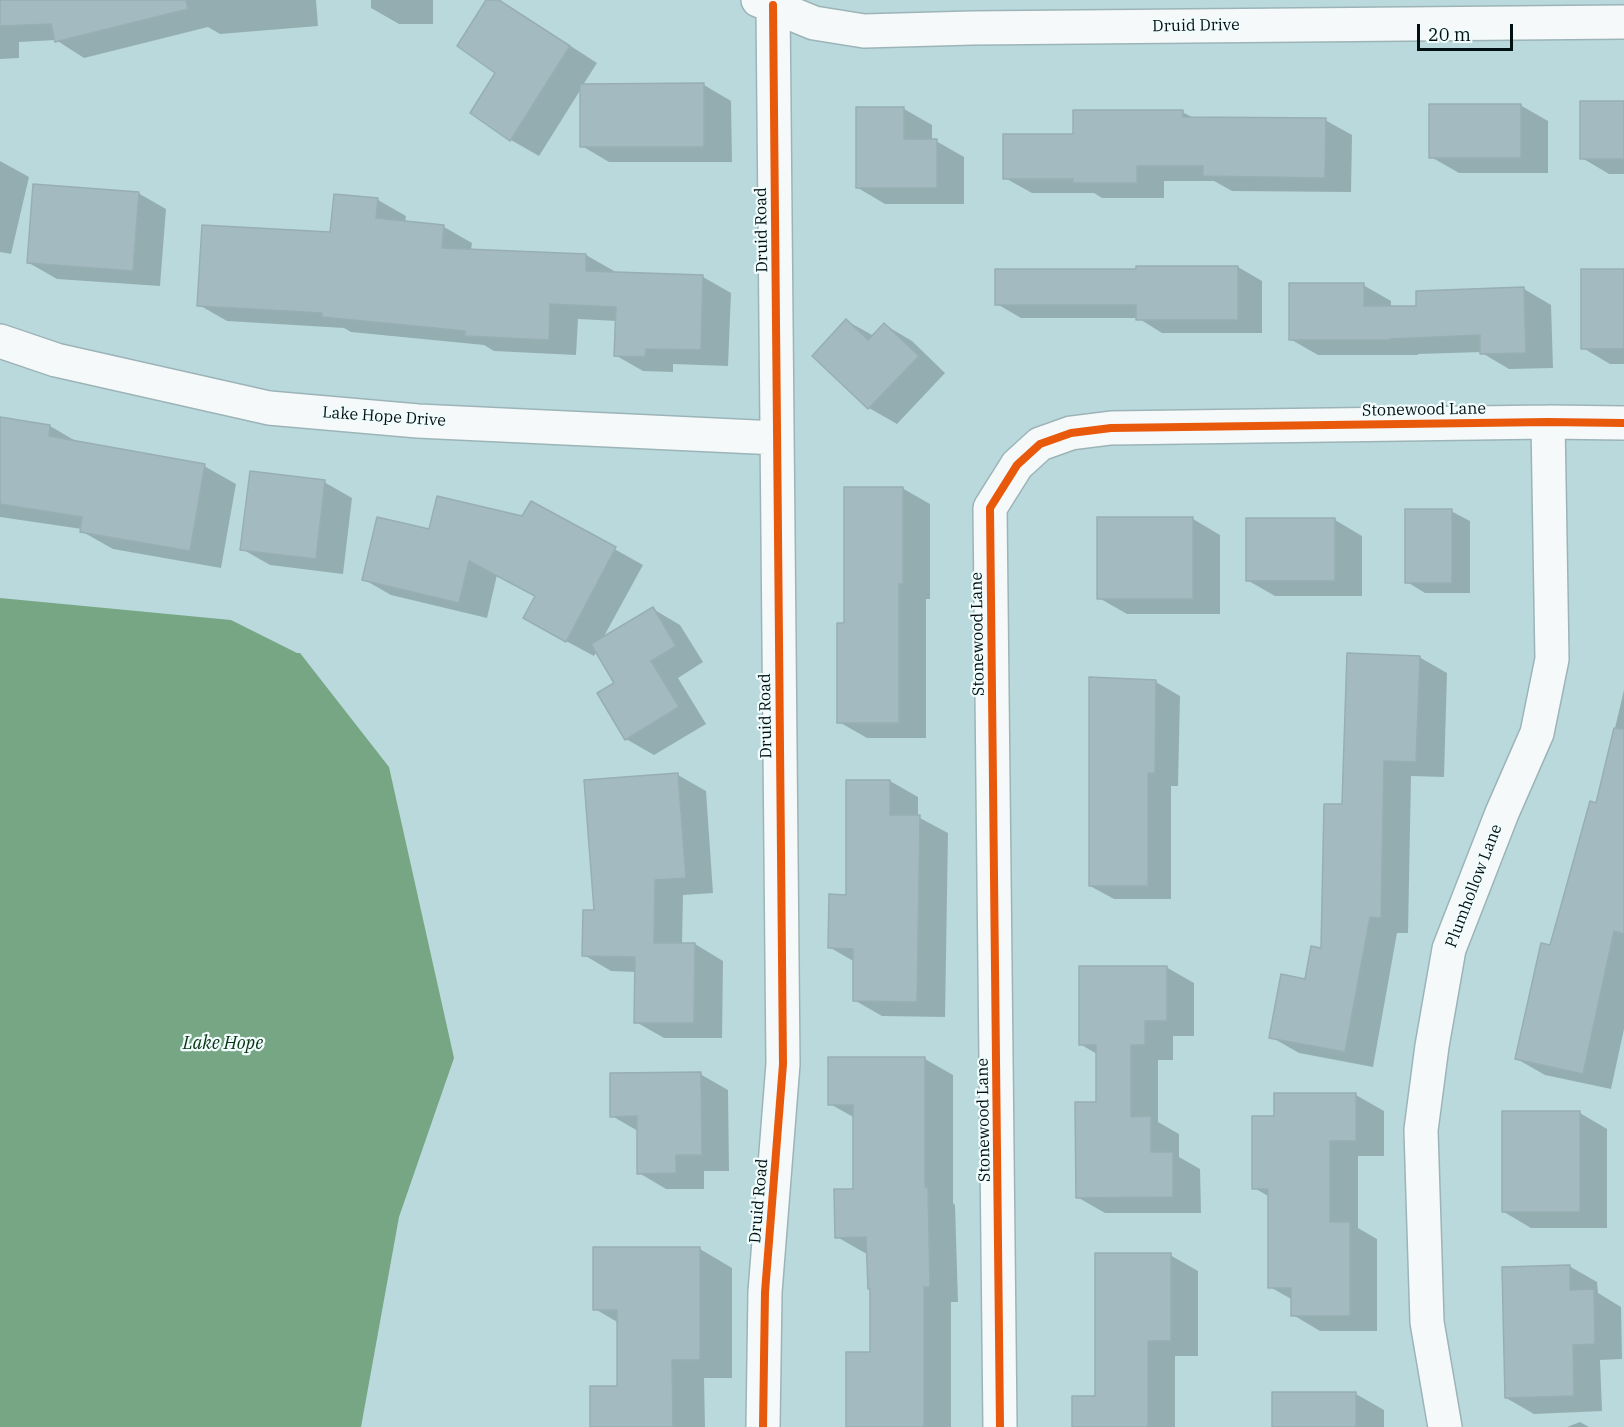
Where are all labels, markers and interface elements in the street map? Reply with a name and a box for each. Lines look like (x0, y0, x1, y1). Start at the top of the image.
scale bar (1420, 12, 1516, 50)
street label: Druid Drive (1152, 16, 1240, 36)
text: 20 m (1428, 23, 1471, 46)
street label: Druid Road (752, 187, 772, 273)
street label: Stonewood Lane (1362, 399, 1486, 421)
street label: Lake Hope Drive (322, 403, 446, 431)
street label: Stonewood Lane (967, 572, 989, 696)
street label: Druid Road (756, 673, 776, 759)
street label: Plumhollow Lane (1442, 822, 1506, 950)
water label: Lake Hope (183, 1033, 263, 1055)
street label: Stonewood Lane (973, 1058, 995, 1182)
street label: Druid Road (746, 1158, 772, 1244)

